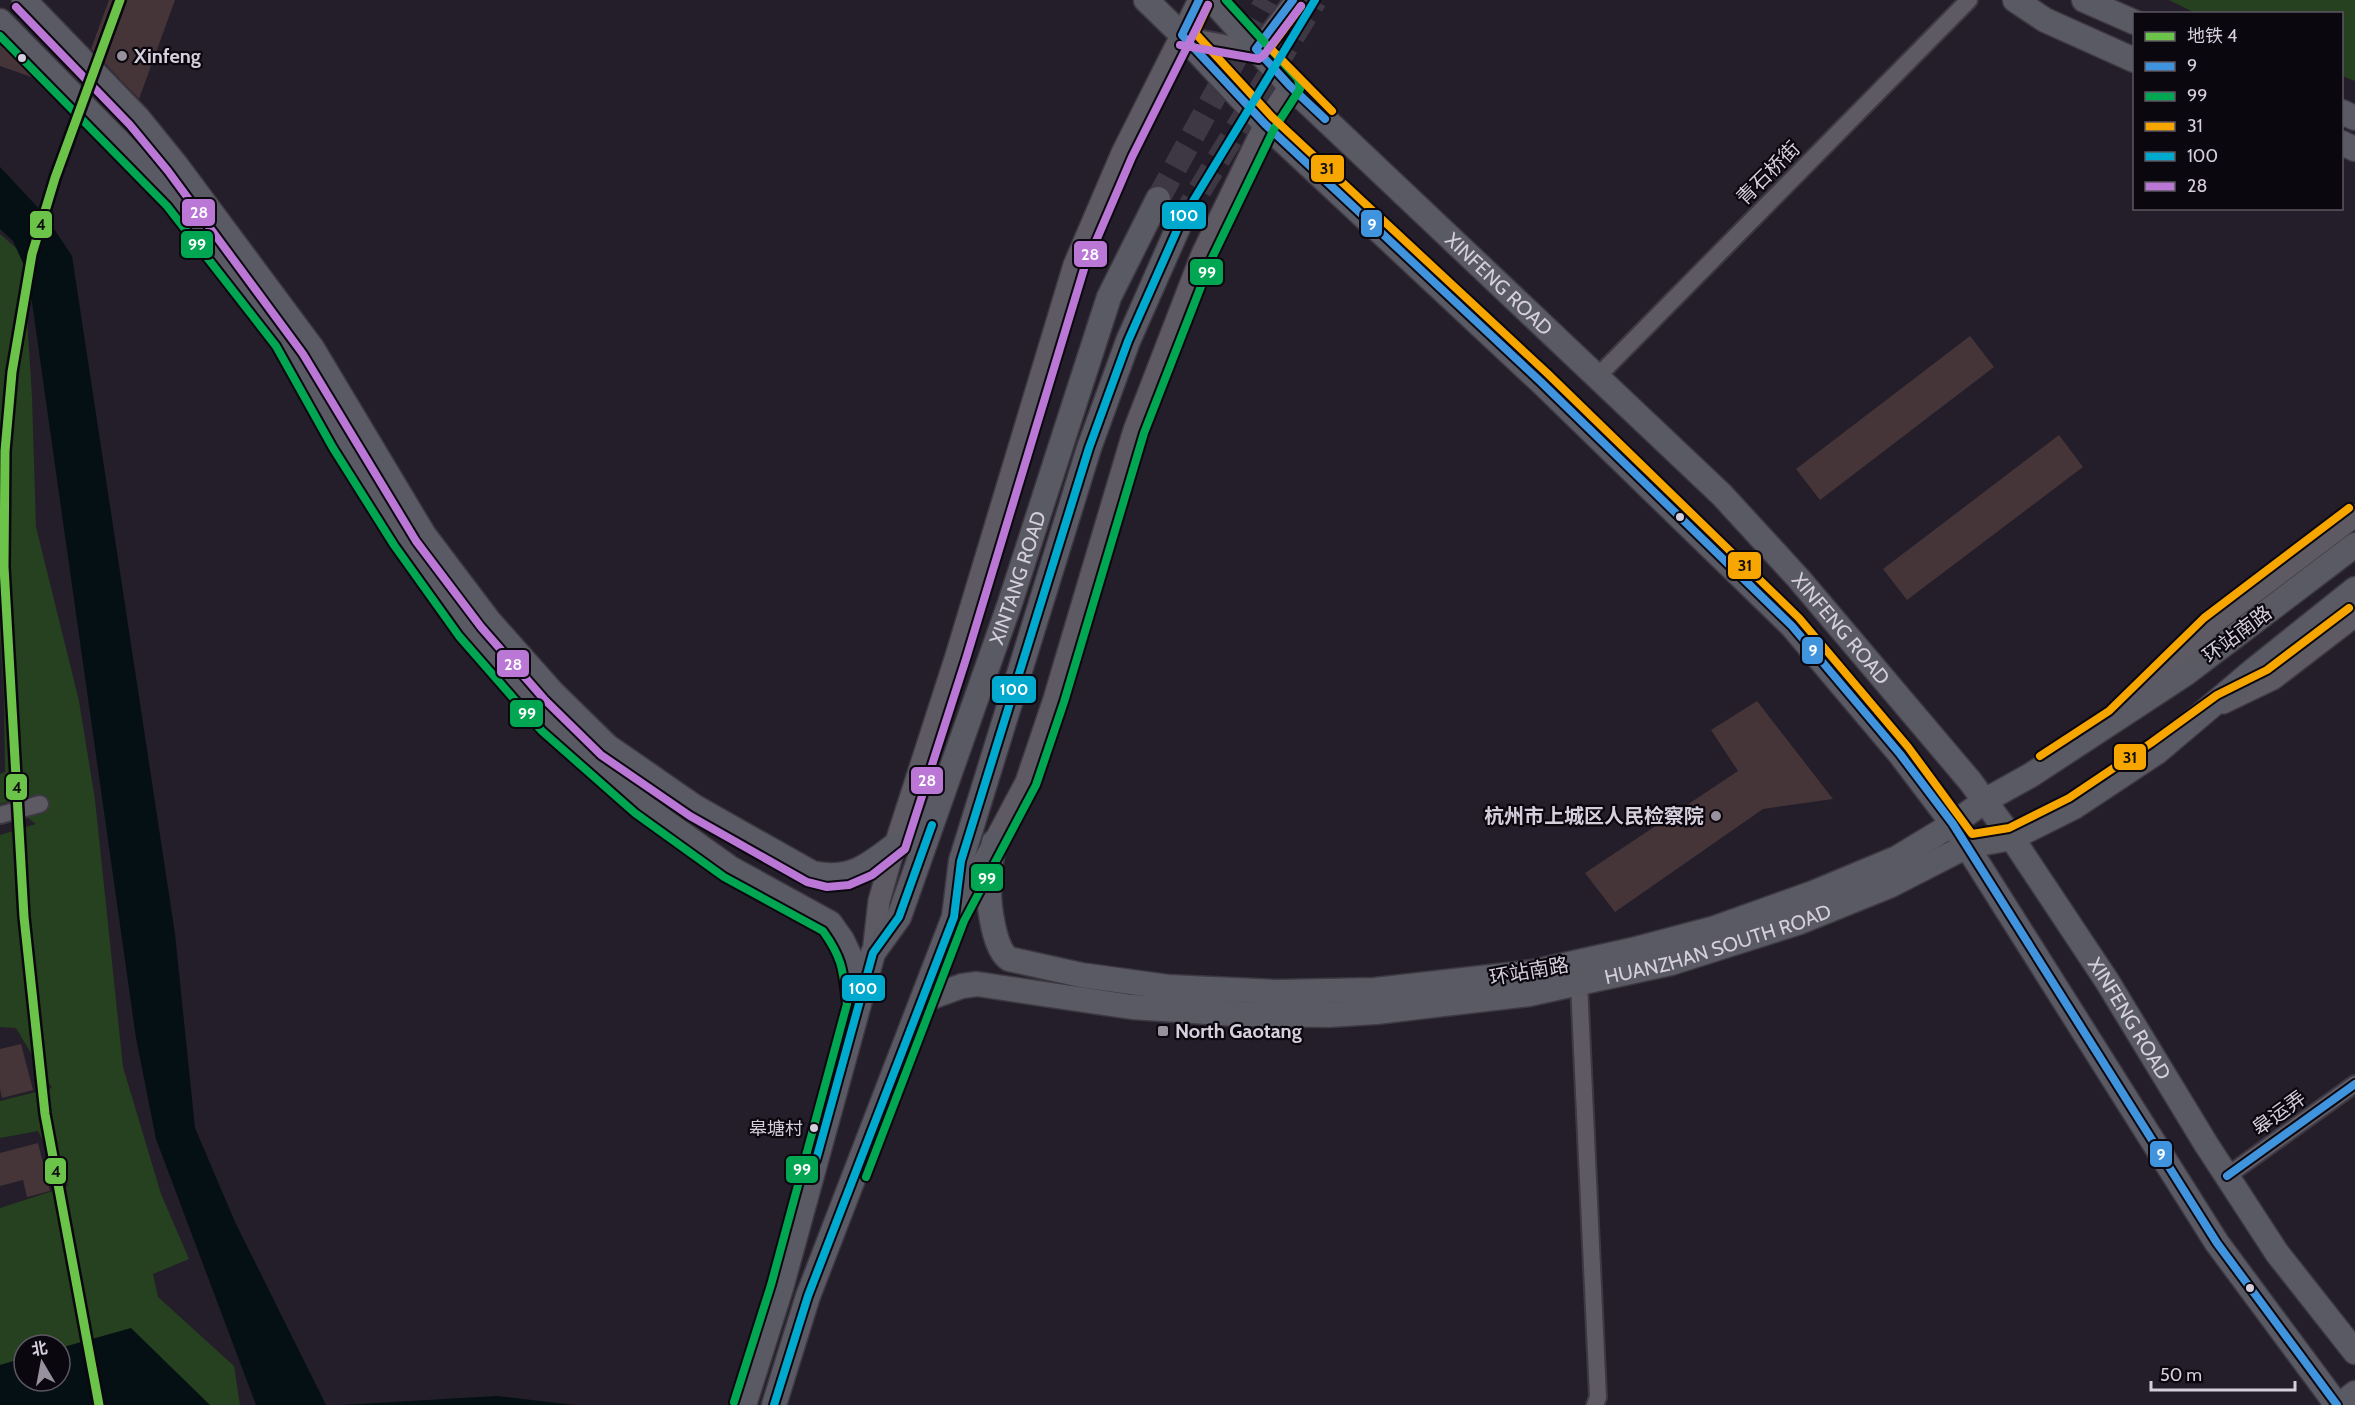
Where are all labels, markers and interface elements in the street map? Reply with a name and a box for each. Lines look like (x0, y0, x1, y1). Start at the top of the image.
legend (2133, 12, 2343, 210)
text: 地铁 4 (2187, 25, 2237, 47)
place label: Xinfeng (133, 44, 201, 68)
marker: Xinfeng (115, 49, 129, 63)
unlabelled marker (16, 52, 28, 64)
text: 9 (2187, 55, 2197, 77)
text: 99 (2187, 85, 2207, 107)
text: 31 (2187, 115, 2203, 137)
street label: 青石桥街 (1731, 136, 1805, 210)
text: 100 (2187, 145, 2218, 167)
line badge: 31 (1310, 154, 1345, 183)
text: 31 (1320, 159, 1334, 178)
text: 28 (2187, 175, 2207, 197)
line badge: 28 (181, 198, 216, 227)
line badge: 100 (1161, 201, 1207, 230)
text: 28 (190, 203, 208, 222)
text: 100 (1170, 206, 1198, 225)
line badge: 9 (1360, 209, 1383, 238)
line badge: 4 (29, 210, 53, 239)
text: 4 (36, 215, 46, 234)
text: 9 (1368, 215, 1377, 234)
street label: XINFENG ROAD (1440, 228, 1558, 340)
line badge: 99 (180, 230, 214, 259)
text: 99 (188, 235, 206, 254)
line badge: 28 (1073, 240, 1108, 268)
text: 28 (1081, 245, 1099, 264)
line badge: 99 (1189, 258, 1224, 286)
text: 99 (1198, 263, 1216, 282)
street label: XINTANG ROAD (984, 508, 1051, 648)
unlabelled marker (1674, 511, 1686, 523)
line badge: 31 (1727, 551, 1762, 580)
text: 31 (1738, 556, 1752, 575)
street label: XINFENG ROAD (1787, 568, 1895, 689)
street label: 环站南路 (2198, 600, 2276, 668)
line badge: 9 (1801, 636, 1824, 665)
text: 9 (1809, 641, 1818, 660)
line badge: 28 (496, 649, 530, 678)
text: 28 (504, 655, 522, 674)
line badge: 100 (991, 675, 1037, 704)
text: 100 (1000, 680, 1028, 699)
line badge: 99 (509, 699, 544, 728)
text: 99 (518, 704, 536, 723)
line badge: 31 (2113, 743, 2147, 771)
text: 31 (2123, 748, 2137, 767)
line badge: 28 (910, 766, 944, 795)
text: 28 (918, 771, 936, 790)
line badge: 4 (5, 773, 28, 801)
text: 4 (12, 778, 22, 797)
place label: 杭州市上城区人民检察院 (1484, 804, 1704, 828)
marker: 杭州市上城区人民检察院 (1709, 809, 1723, 823)
line badge: 99 (970, 863, 1004, 892)
text: 99 (978, 869, 996, 888)
street label: HUANZHAN SOUTH ROAD (1602, 899, 1835, 989)
street label: 环站南路 (1488, 952, 1570, 990)
street label: XINFENG ROAD (2083, 953, 2176, 1084)
line badge: 100 (841, 974, 886, 1002)
text: 100 (849, 979, 877, 998)
place label: North Gaotang (1175, 1019, 1302, 1043)
marker: North Gaotang (1156, 1024, 1170, 1038)
street label: 皋运弄 (2248, 1086, 2310, 1140)
place label: 皋塘村 (749, 1118, 803, 1140)
marker: 皋塘村 (808, 1122, 820, 1134)
line badge: 9 (2149, 1140, 2173, 1168)
text: 9 (2157, 1145, 2166, 1164)
line badge: 99 (785, 1155, 819, 1184)
line badge: 4 (44, 1157, 67, 1185)
text: 99 (793, 1160, 811, 1179)
text: 4 (51, 1162, 61, 1181)
unlabelled marker (2244, 1282, 2256, 1294)
north arrow (12, 1333, 72, 1393)
text: 北 (30, 1338, 49, 1359)
scale bar (2151, 1354, 2295, 1392)
text: 50 m (2160, 1364, 2202, 1386)

